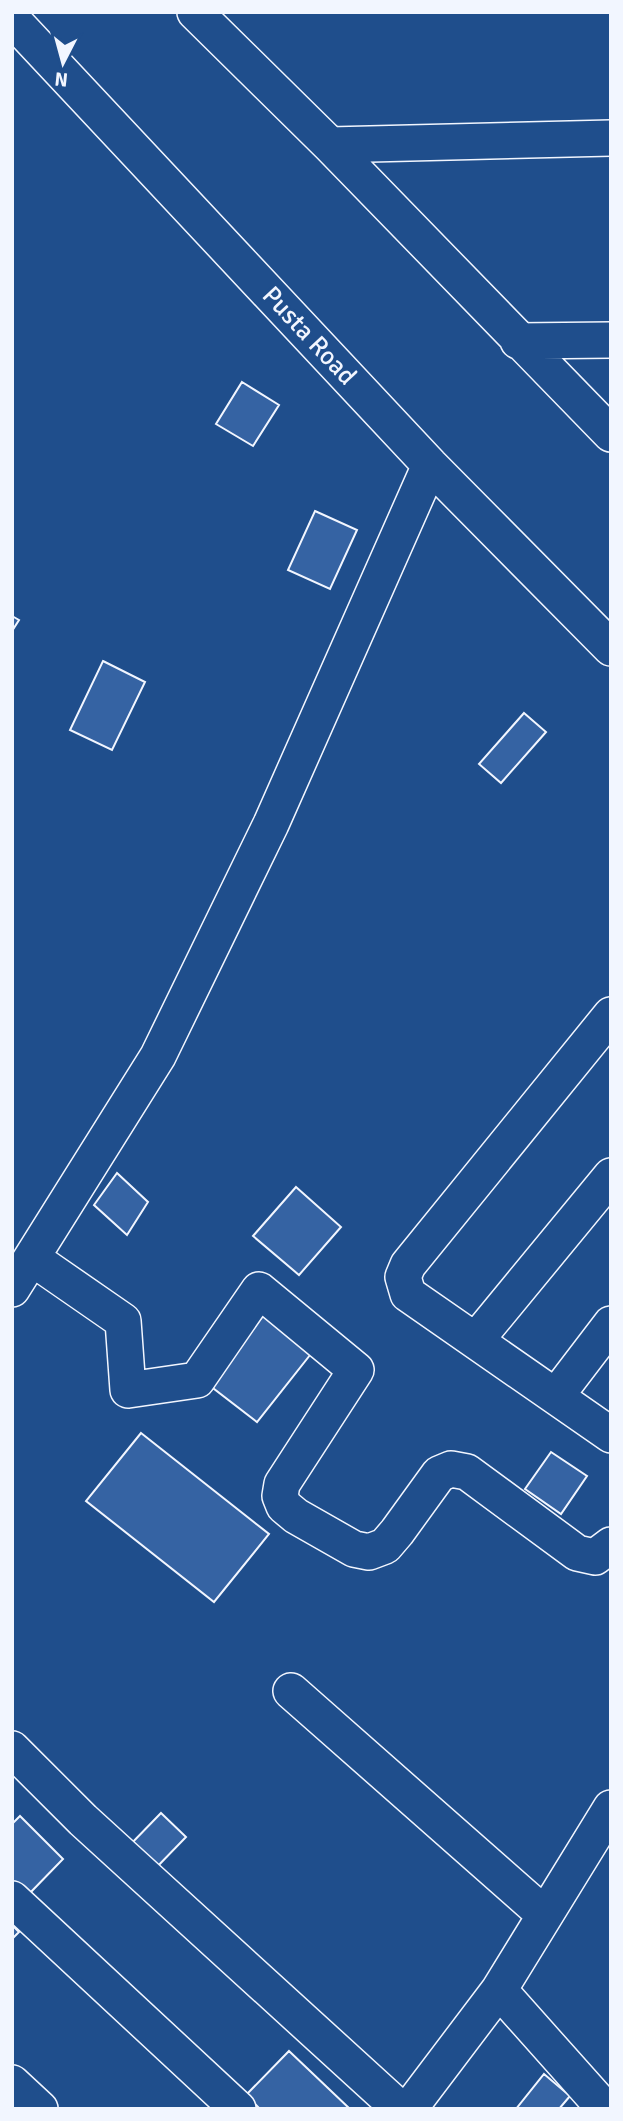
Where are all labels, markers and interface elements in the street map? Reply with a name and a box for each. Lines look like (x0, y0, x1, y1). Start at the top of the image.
north arrow (28, 28, 98, 98)
text: N (54, 66, 69, 92)
street label: Pusta Road (255, 280, 363, 392)

